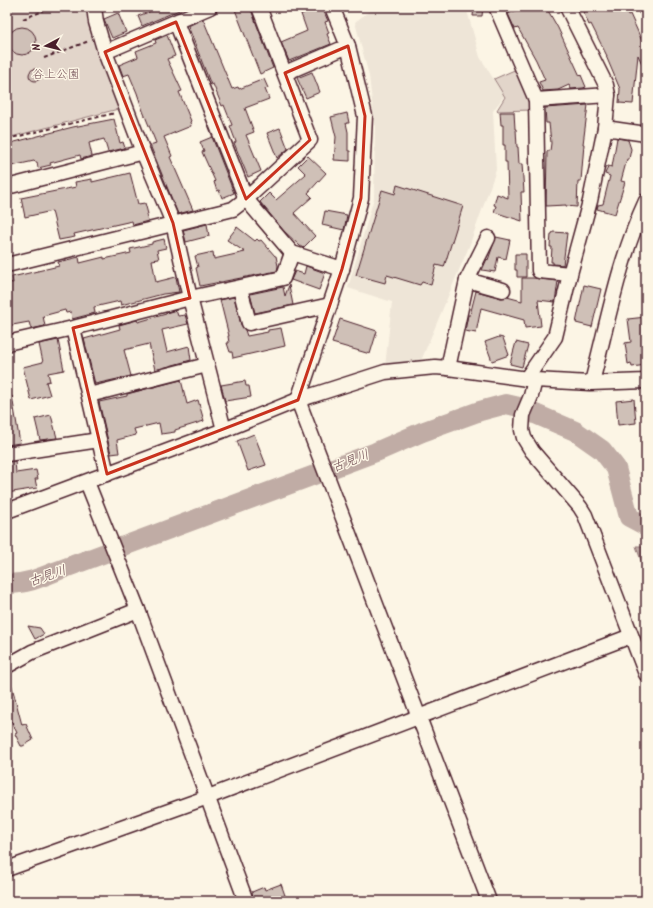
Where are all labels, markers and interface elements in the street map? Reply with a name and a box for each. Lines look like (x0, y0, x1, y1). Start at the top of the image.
north arrow (26, 26, 66, 66)
text: N (28, 43, 46, 52)
park label: 谷上公園 (32, 65, 80, 84)
water label: 古見川 (329, 445, 373, 478)
water label: 古見川 (26, 560, 69, 593)

